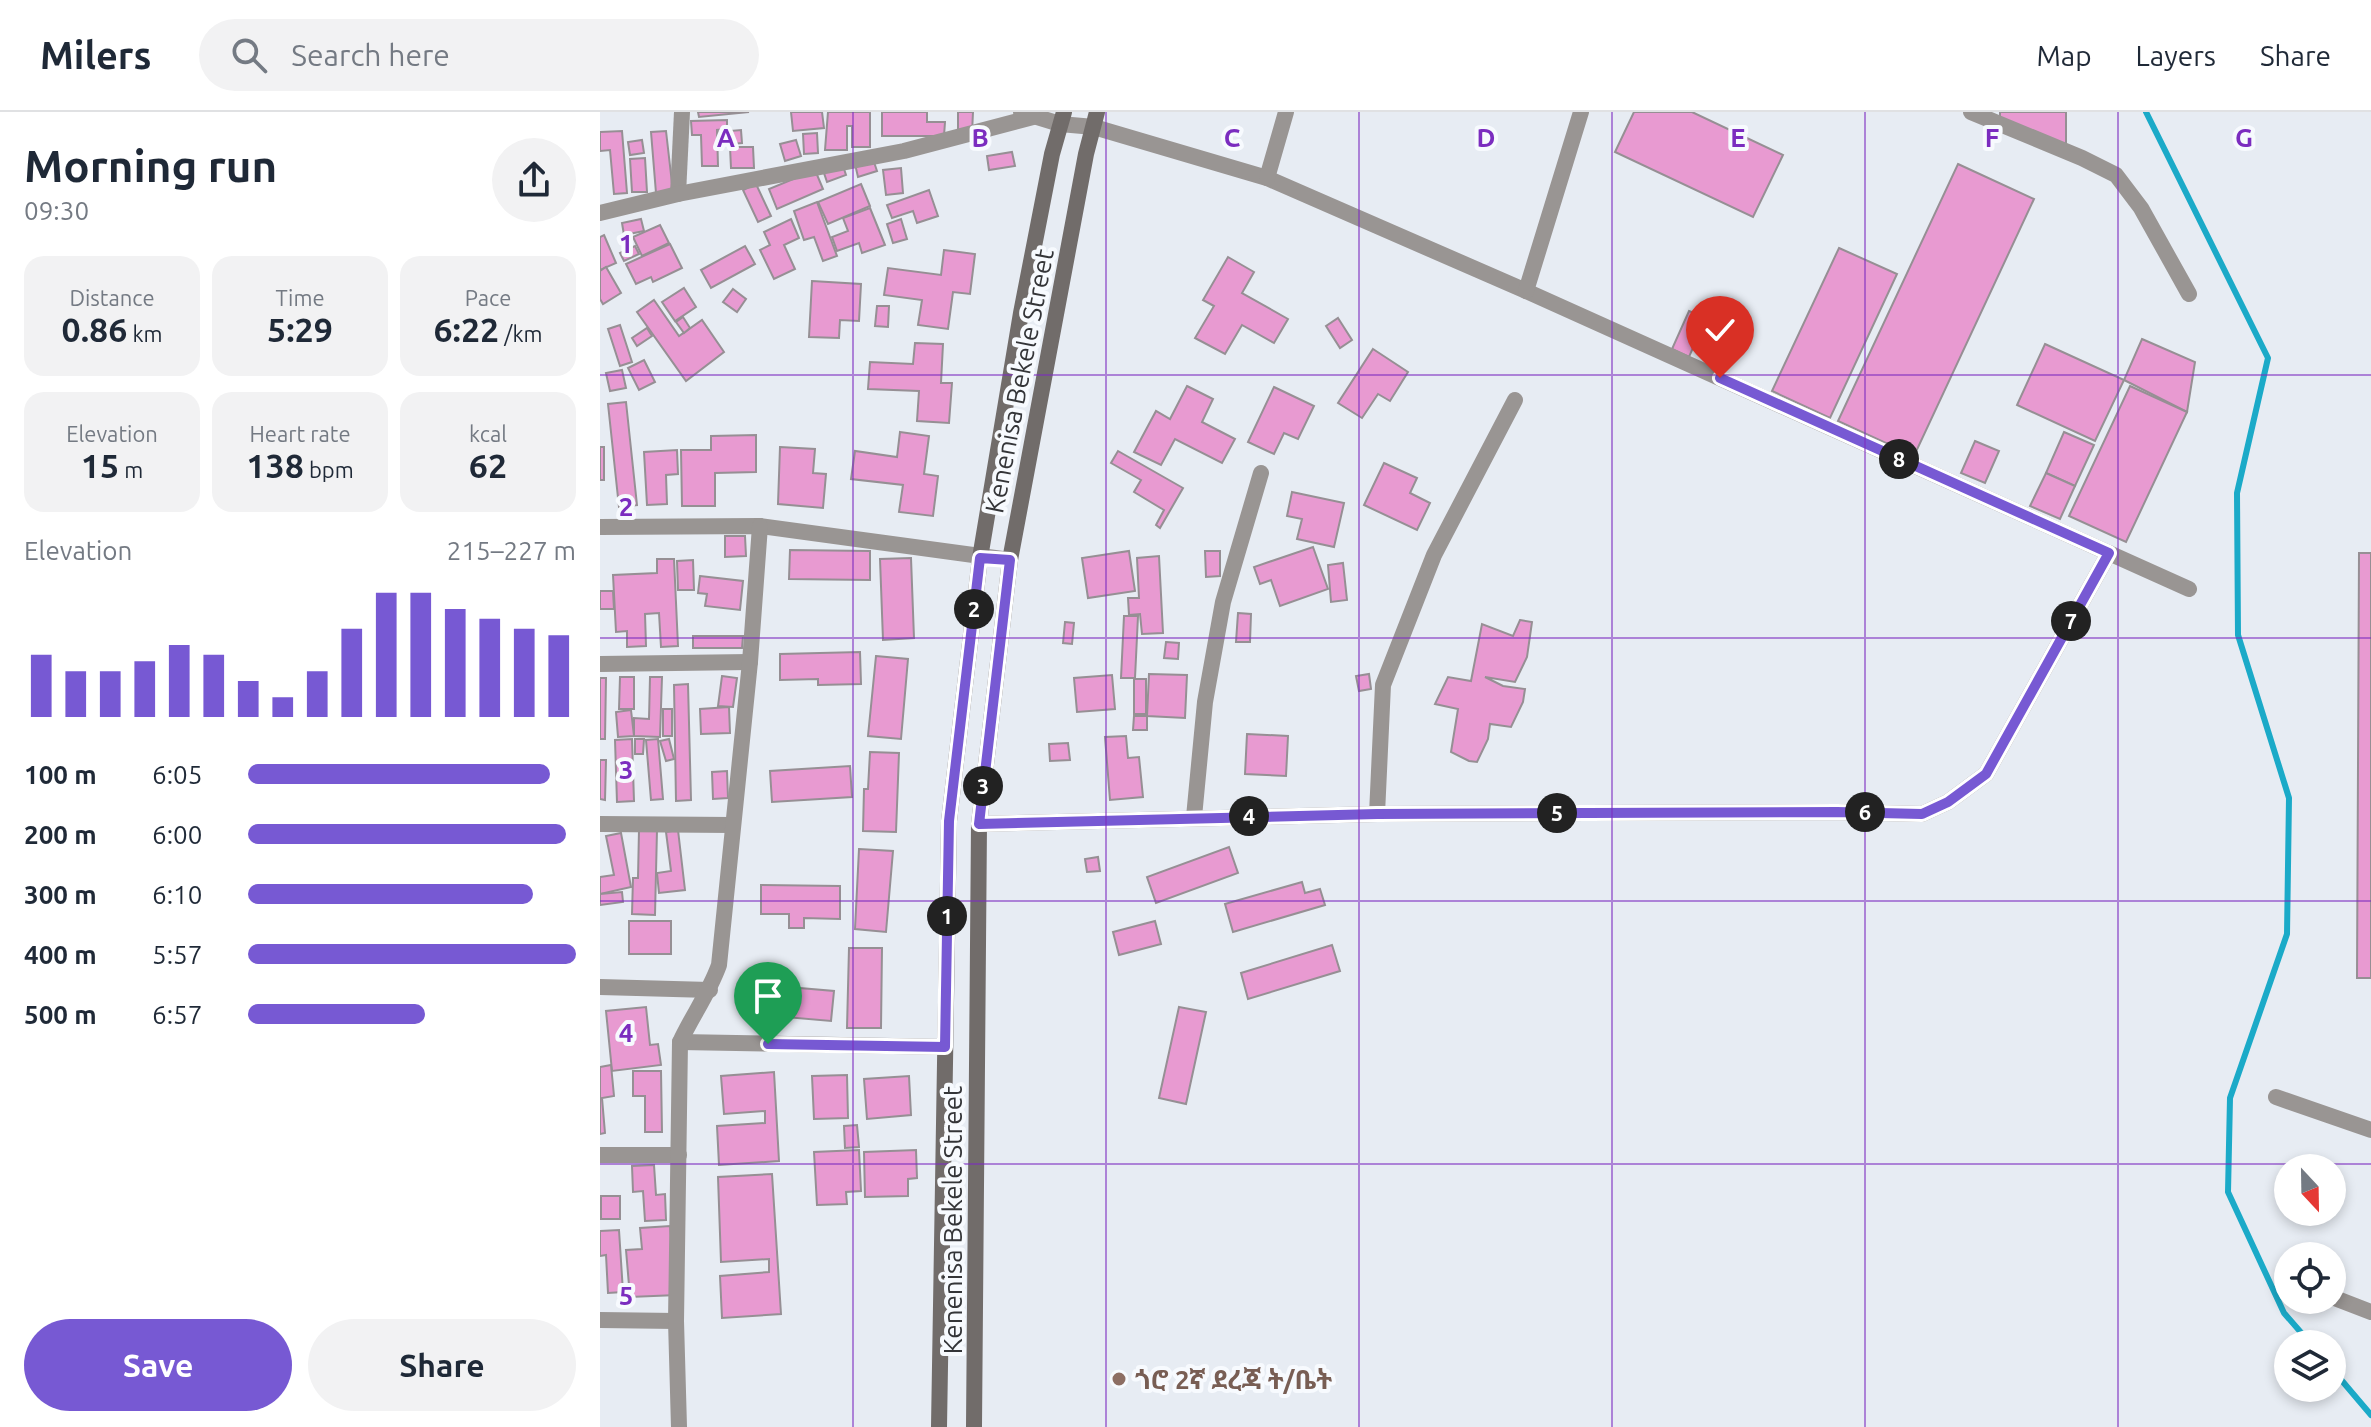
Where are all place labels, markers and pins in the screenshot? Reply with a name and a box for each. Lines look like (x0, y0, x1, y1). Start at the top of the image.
pin (1686, 296, 1754, 378)
pin: 8 (1879, 439, 1919, 479)
pin: 2 (954, 589, 994, 629)
pin: 7 (2051, 601, 2091, 641)
pin: 3 (963, 766, 1003, 806)
pin: 6 (1845, 792, 1885, 832)
pin: 5 (1537, 793, 1577, 833)
pin: 4 (1229, 796, 1269, 836)
pin: 1 (927, 896, 967, 936)
pin (734, 962, 802, 1044)
place label: ጎሮ 2ኛ ደረጃ ት/ቤት (1135, 1365, 1332, 1394)
marker: ጎሮ 2ኛ ደረጃ ት/ቤት (1110, 1370, 1128, 1388)

